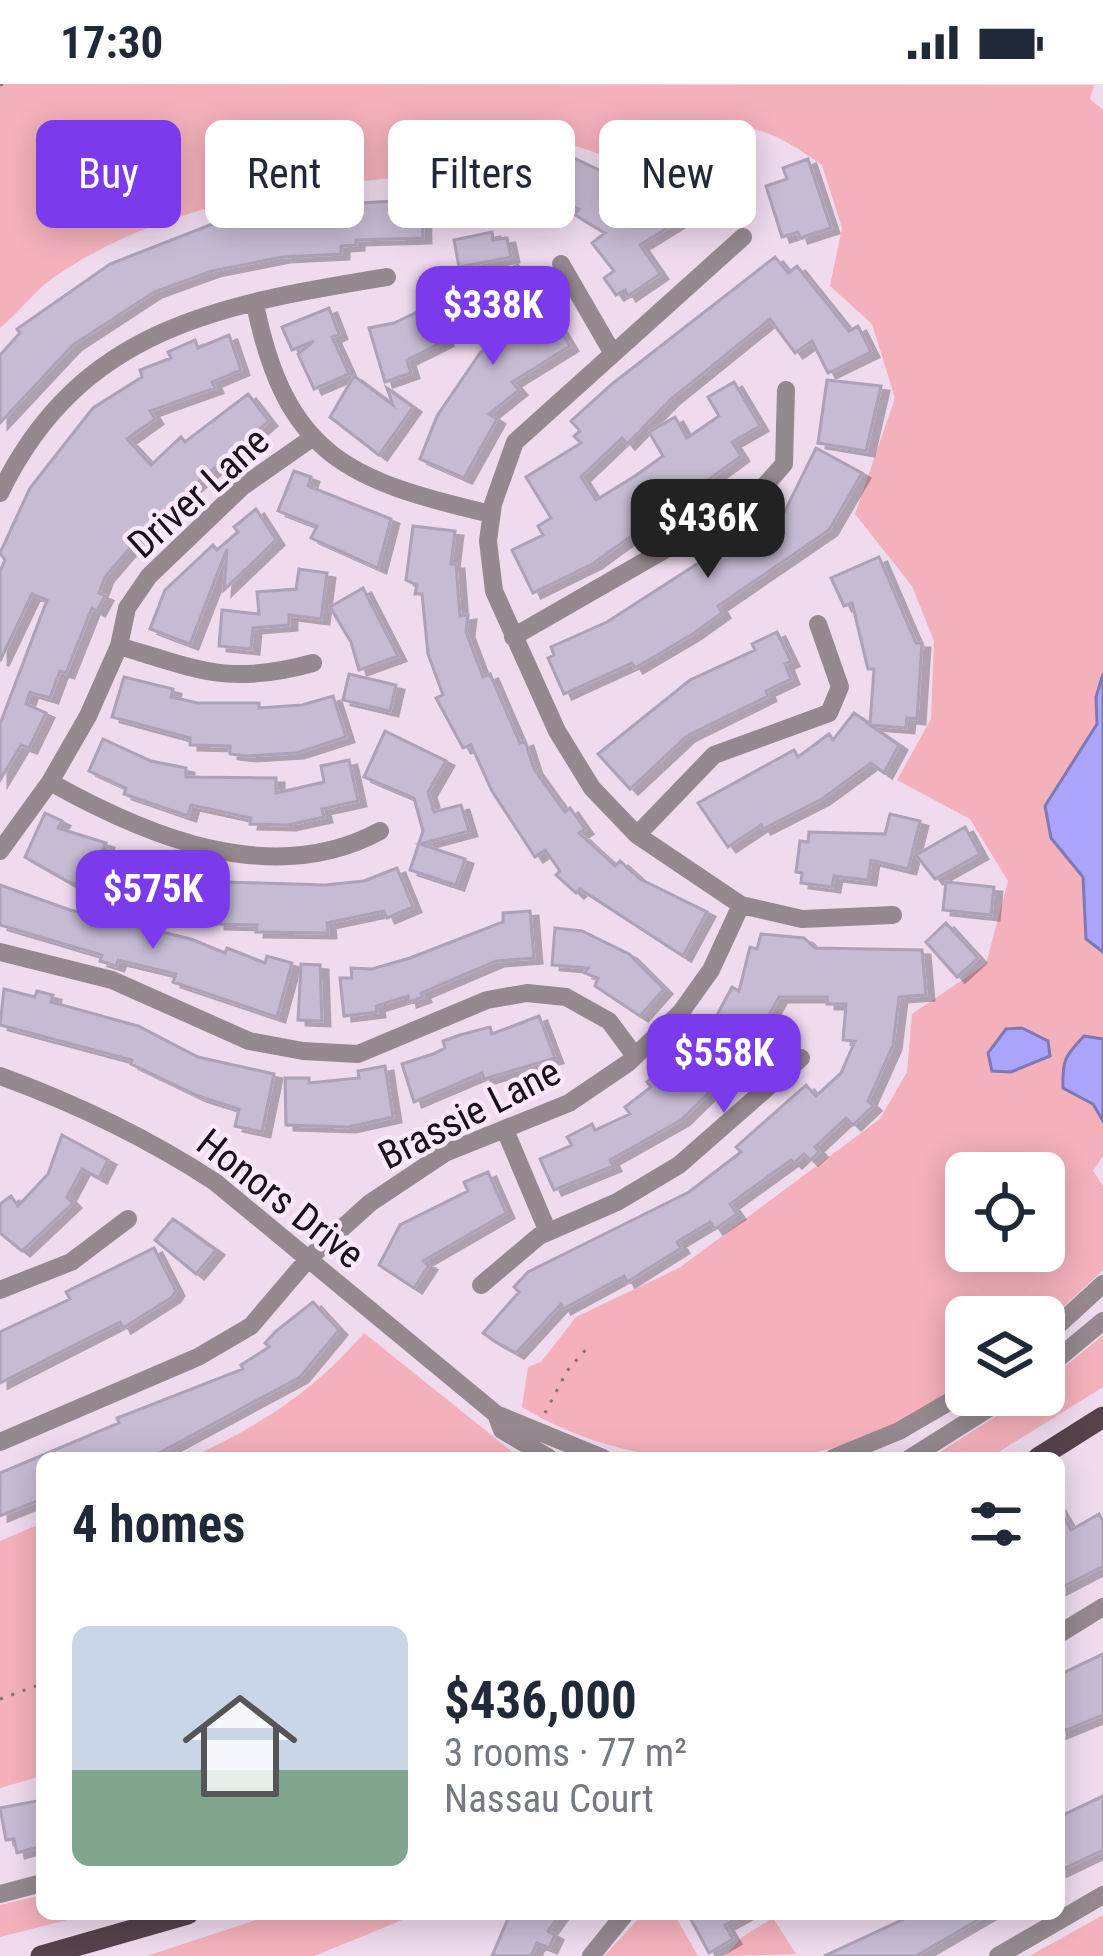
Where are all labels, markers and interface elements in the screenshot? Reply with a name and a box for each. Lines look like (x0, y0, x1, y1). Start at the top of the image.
text: 17:30 (60, 16, 163, 69)
chip: Buy (36, 120, 181, 228)
chip: Rent (205, 120, 364, 228)
chip: Filters (388, 120, 575, 228)
chip: New (599, 120, 756, 228)
pin: $338K (409, 266, 577, 368)
text: $338K (443, 282, 543, 328)
street label: Driver Lane (119, 418, 278, 568)
pin: $436K (624, 479, 792, 581)
text: $436K (658, 495, 758, 541)
pin: $575K (69, 850, 237, 952)
text: $575K (103, 866, 203, 912)
pin: $558K (640, 1014, 808, 1116)
text: $558K (674, 1030, 774, 1076)
street label: Brassie Lane (371, 1049, 568, 1179)
street label: Honors Drive (188, 1120, 373, 1278)
map controls (945, 1152, 1065, 1416)
button: locate (945, 1152, 1065, 1272)
button: layers (945, 1296, 1065, 1416)
icon: filters (963, 1491, 1029, 1557)
text: 4 homes (72, 1495, 245, 1554)
text: $436,000 (444, 1671, 637, 1730)
icon: home (168, 1674, 312, 1818)
text: 3 rooms · 77 m² (444, 1730, 687, 1776)
text: Nassau Court (444, 1776, 654, 1822)

